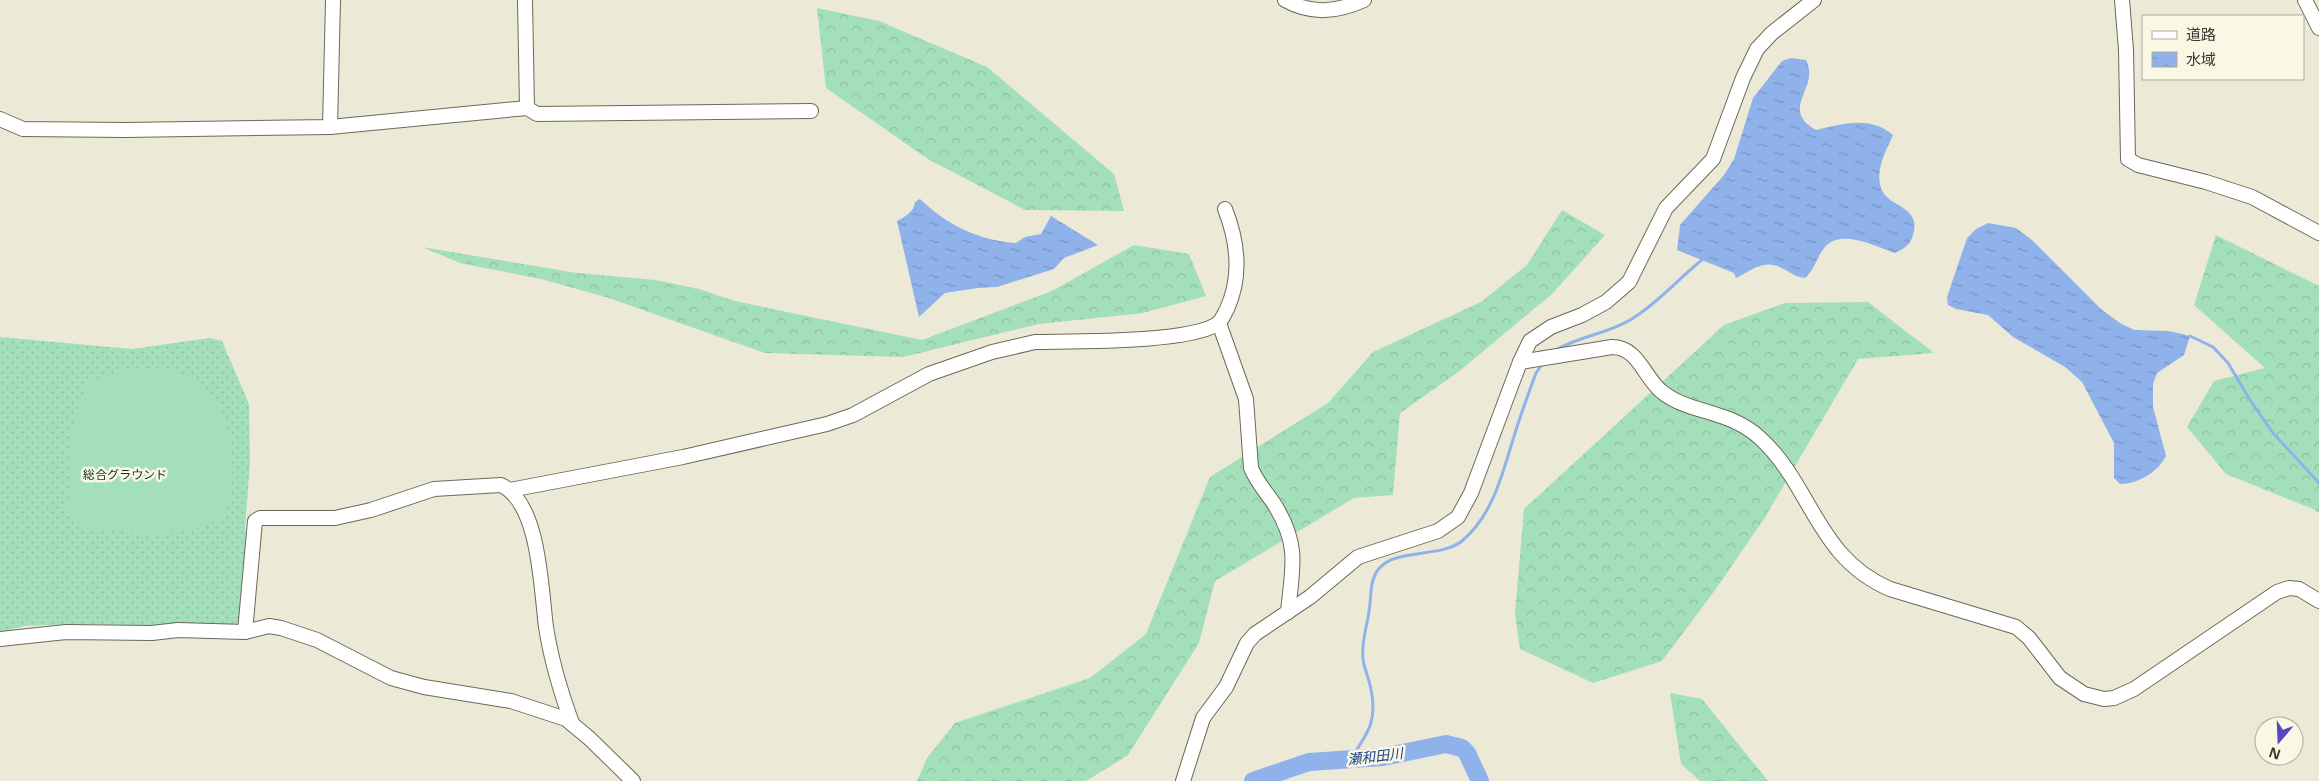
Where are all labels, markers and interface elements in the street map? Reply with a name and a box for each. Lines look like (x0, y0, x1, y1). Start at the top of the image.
legend (2142, 15, 2304, 80)
text: 道路 (2186, 24, 2216, 44)
text: 水域 (2186, 49, 2216, 69)
park label: 総合グラウンド (83, 466, 167, 483)
north arrow (2254, 716, 2304, 766)
water label: 瀬和田川 (1346, 743, 1406, 769)
text: N (2266, 743, 2283, 765)

